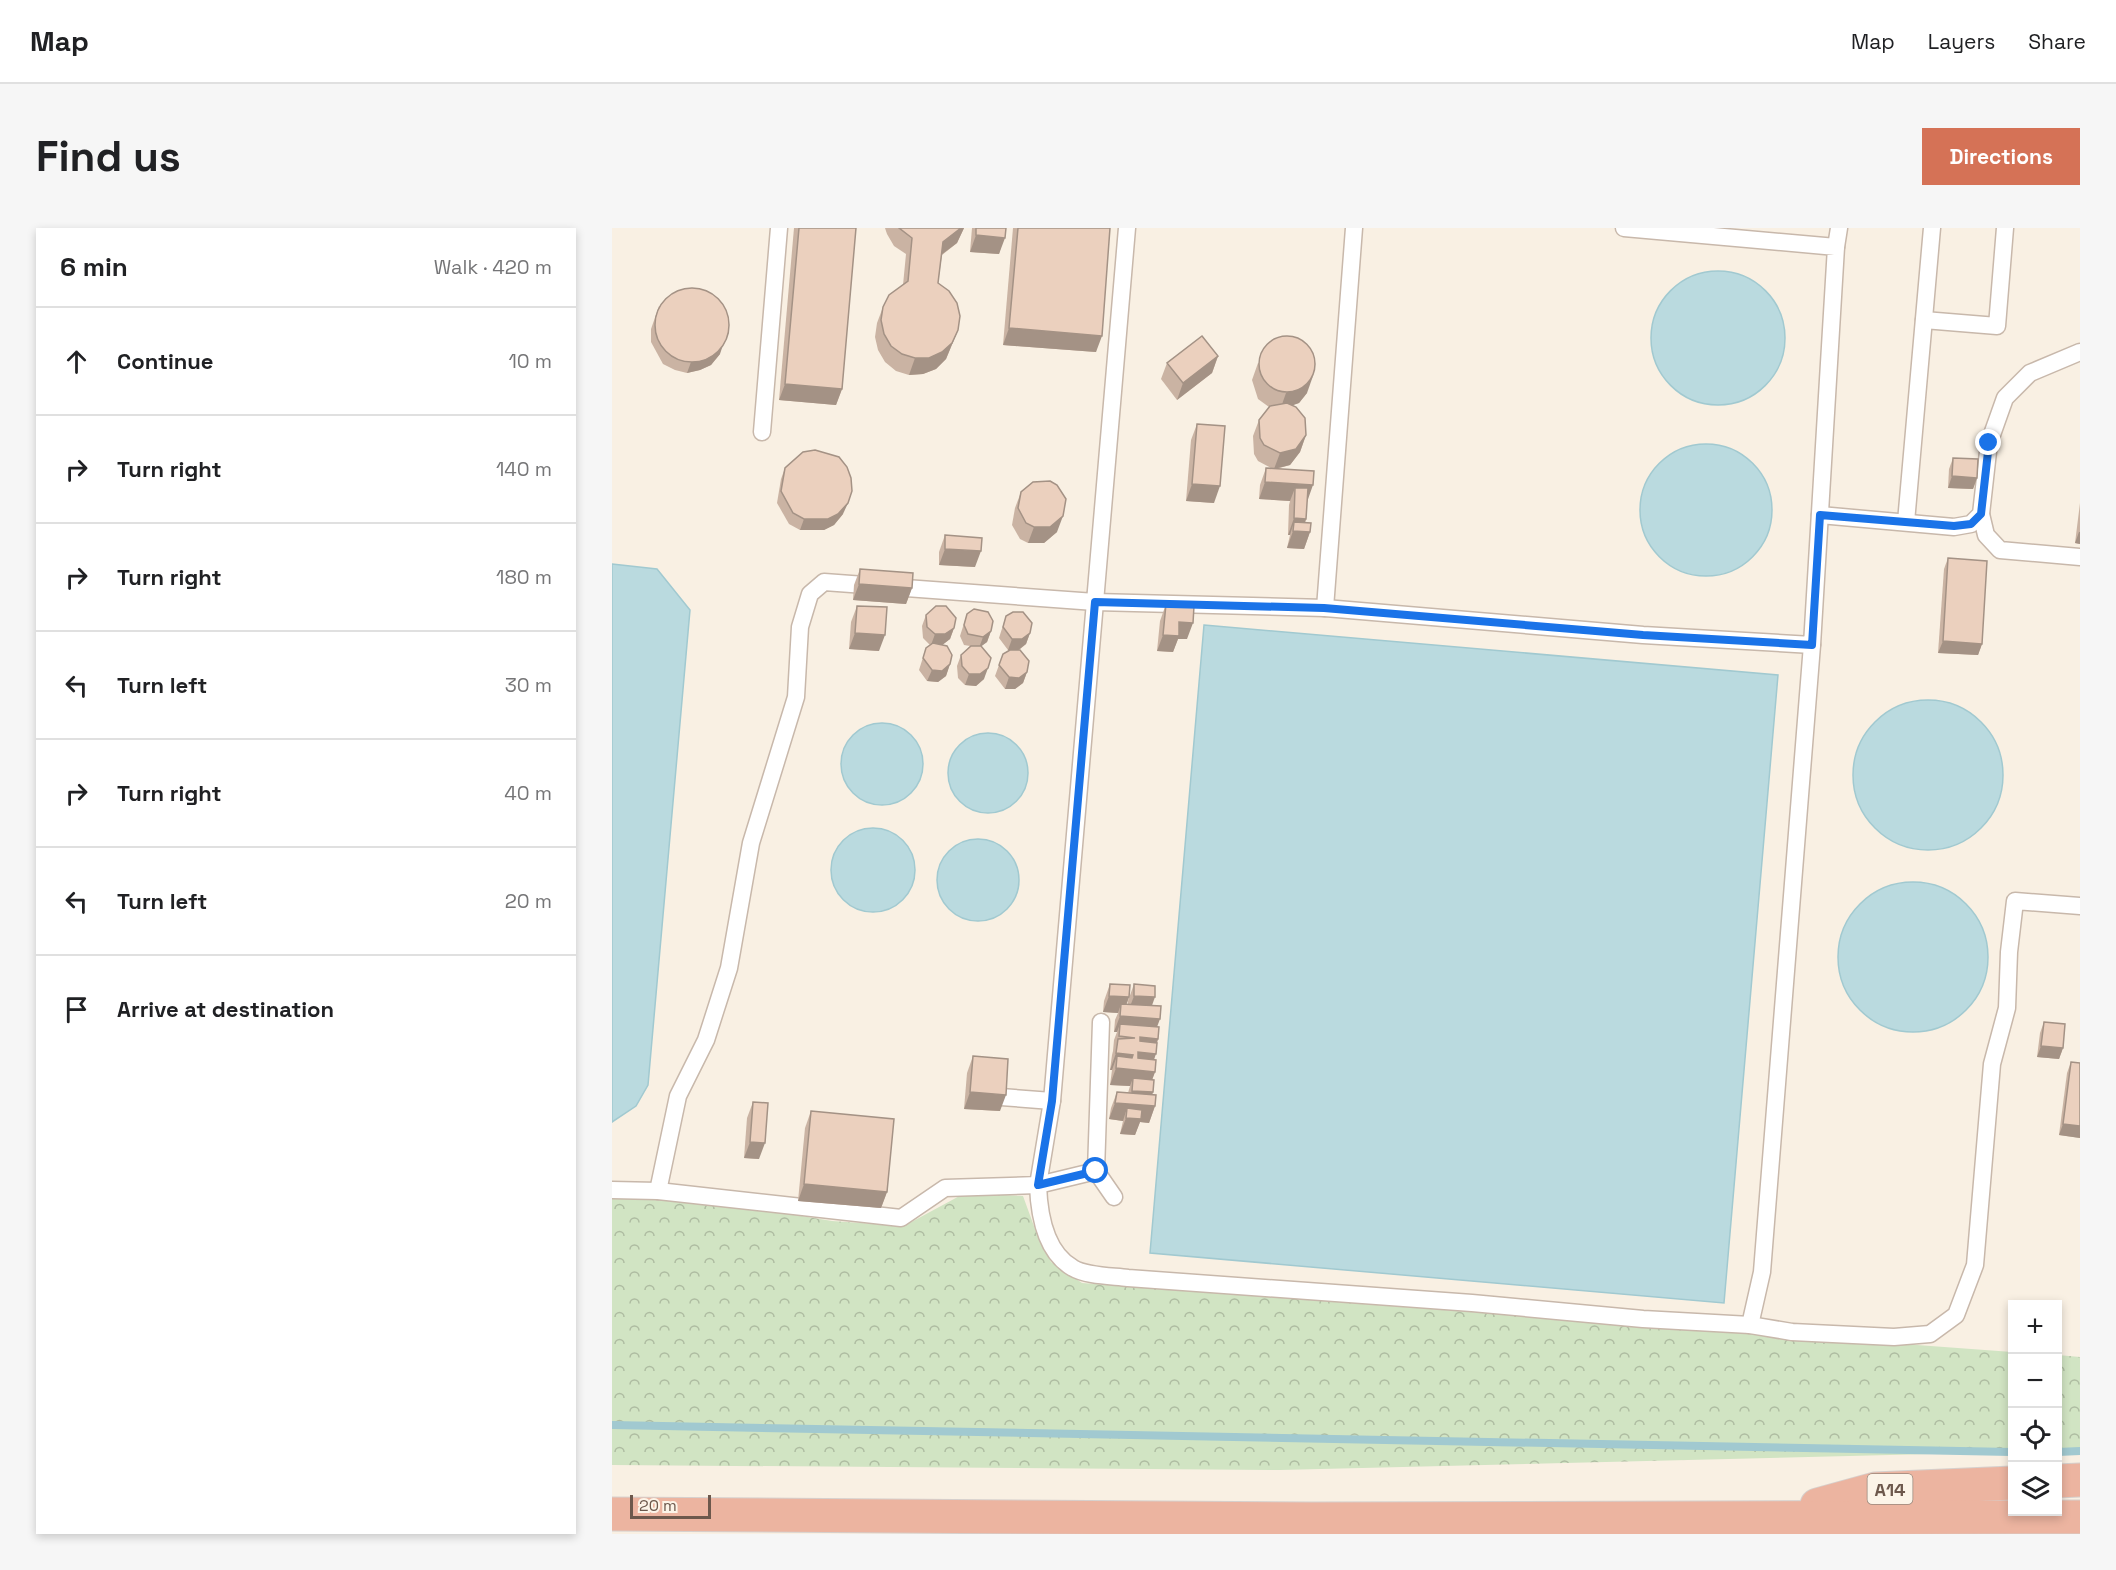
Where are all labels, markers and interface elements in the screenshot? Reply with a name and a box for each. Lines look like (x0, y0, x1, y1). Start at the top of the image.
text: Map (30, 23, 89, 59)
text: Map (1851, 28, 1895, 55)
text: Layers (1928, 28, 1995, 55)
text: Share (2028, 28, 2086, 55)
button: Directions (1922, 128, 2080, 185)
text: Find us (36, 130, 181, 183)
text: 6 min (60, 250, 128, 284)
text: Walk · 420 m (434, 254, 552, 280)
icon: ahead (60, 345, 93, 378)
text: Continue (117, 347, 213, 375)
text: 10 m (508, 348, 552, 374)
route end (1975, 429, 2001, 455)
icon: right (60, 453, 93, 486)
text: Turn right (117, 455, 222, 483)
text: 140 m (496, 456, 552, 482)
icon: right (60, 561, 93, 594)
text: Turn right (117, 563, 222, 591)
text: 180 m (496, 564, 552, 590)
icon: left (60, 669, 93, 702)
text: Turn left (117, 671, 207, 699)
text: 30 m (505, 672, 552, 698)
icon: right (60, 777, 93, 810)
text: Turn right (117, 779, 222, 807)
text: 40 m (504, 780, 552, 806)
icon: left (60, 885, 93, 918)
text: Turn left (117, 887, 207, 915)
text: 20 m (505, 888, 552, 914)
icon: arrive (60, 993, 93, 1026)
text: Arrive at destination (117, 995, 334, 1023)
route start (1082, 1157, 1108, 1183)
map controls (2008, 1300, 2062, 1516)
button: + (2008, 1300, 2062, 1354)
button: − (2008, 1354, 2062, 1408)
button: locate (2008, 1408, 2062, 1462)
button: layers (2008, 1462, 2062, 1516)
road number: A14 (1868, 1474, 1912, 1504)
scale bar (630, 1492, 711, 1520)
text: 20 m (639, 1495, 677, 1516)

